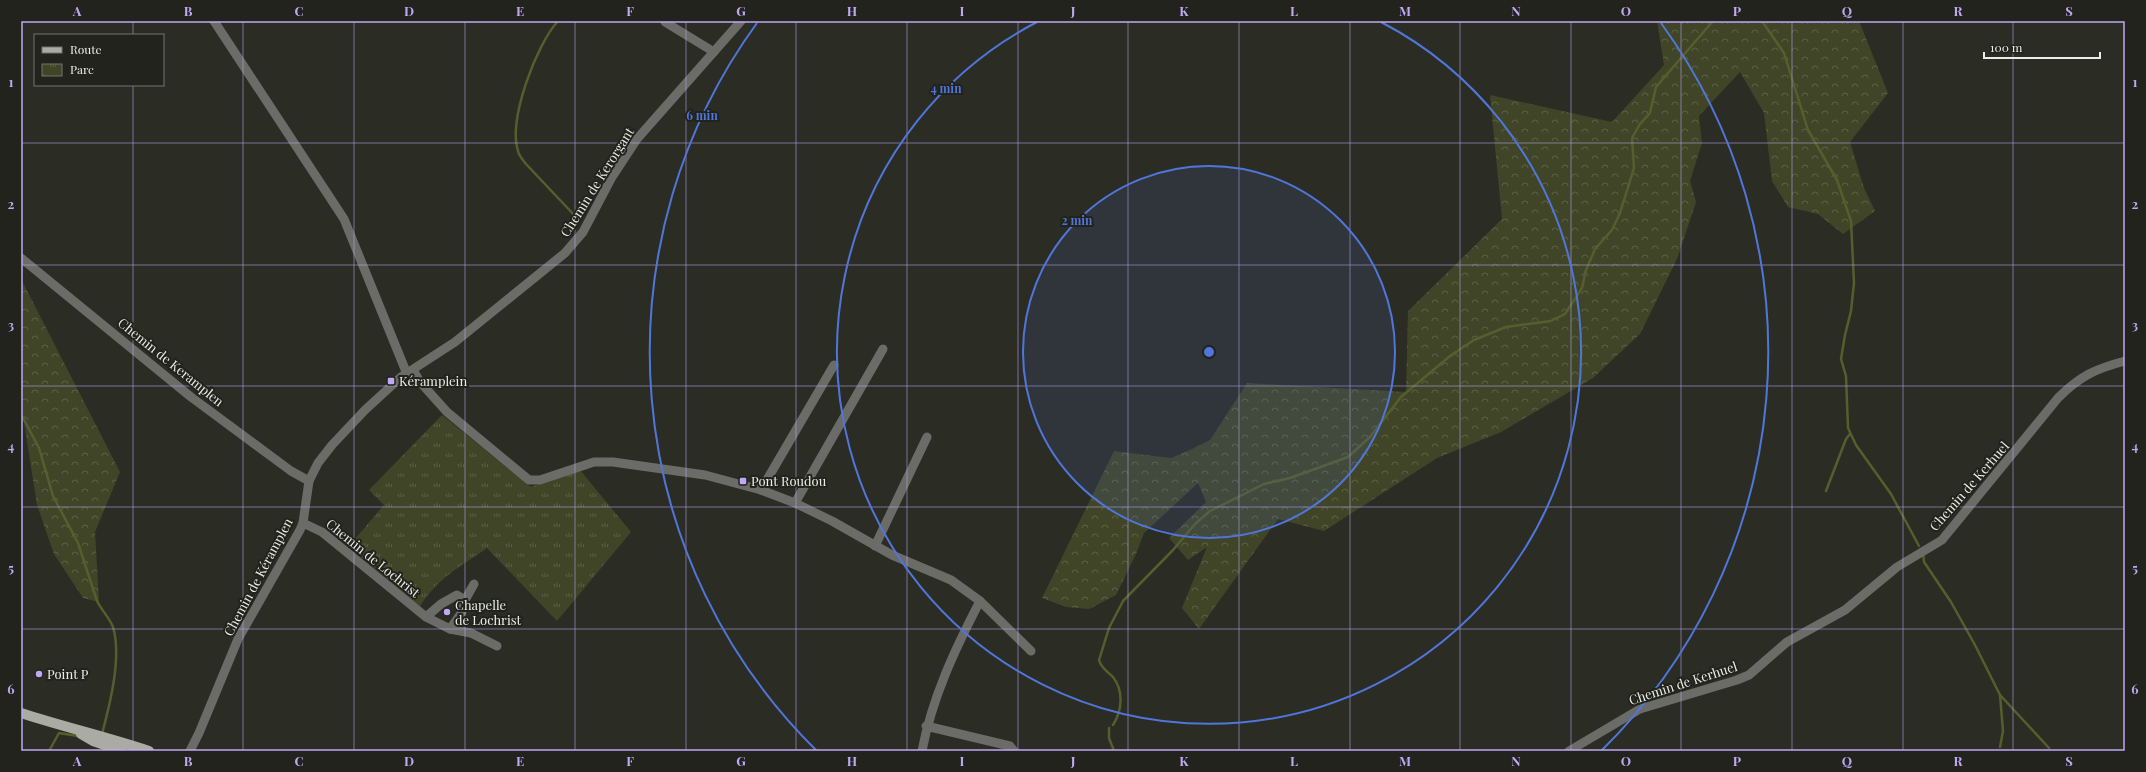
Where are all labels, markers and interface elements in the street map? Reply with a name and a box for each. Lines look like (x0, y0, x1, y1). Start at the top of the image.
text: A (72, 2, 82, 19)
text: B (184, 2, 193, 19)
text: C (294, 2, 304, 19)
text: D (404, 2, 414, 19)
text: E (516, 2, 524, 19)
text: F (626, 2, 634, 19)
text: G (736, 2, 746, 19)
text: H (847, 2, 857, 19)
text: I (960, 2, 965, 19)
text: J (1070, 2, 1076, 19)
text: K (1179, 2, 1189, 19)
text: L (1290, 2, 1298, 19)
text: M (1399, 2, 1411, 19)
text: N (1511, 2, 1521, 19)
text: O (1621, 2, 1631, 19)
text: P (1733, 2, 1742, 19)
text: Q (1842, 2, 1853, 19)
text: R (1954, 2, 1964, 19)
text: S (2065, 2, 2073, 19)
legend (34, 34, 164, 86)
scale bar (1984, 34, 2100, 60)
text: 100 m (1990, 39, 2023, 55)
text: Route (70, 41, 102, 57)
text: Parc (70, 61, 94, 77)
text: 1 (9, 73, 14, 90)
text: 1 (2133, 73, 2138, 90)
text: 4 min (930, 80, 962, 96)
text: 6 min (686, 107, 718, 123)
street label: Chemin de Kerorgant (556, 123, 637, 240)
text: 2 (8, 195, 15, 212)
text: 2 (2132, 195, 2139, 212)
text: 2 min (1062, 212, 1093, 228)
street label: Chemin de Keramplen (115, 314, 228, 410)
text: 3 (8, 316, 14, 333)
text: 3 (2132, 316, 2138, 333)
centre of rings (1202, 345, 1216, 359)
place label: Kéramplein (399, 372, 467, 389)
marker: Kéramplein (386, 376, 396, 386)
text: 4 (8, 437, 15, 454)
street label: Chemin de Kerhuel (1925, 437, 2012, 534)
text: 4 (2132, 437, 2139, 454)
place label: Pont Roudou (751, 472, 827, 489)
marker: Pont Roudou (738, 476, 748, 486)
street label: Chemin de Kéramplen (219, 515, 296, 639)
street label: Chemin de Lochrist (323, 515, 424, 601)
text: 5 (8, 559, 14, 576)
text: 5 (2132, 559, 2138, 576)
place label: Chapelle de Lochrist (455, 596, 522, 628)
marker: Chapelle de Lochrist (442, 607, 452, 617)
street label: Chemin de Kerhuel (1626, 657, 1739, 708)
place label: Point P (47, 665, 89, 682)
marker: Point P (34, 669, 44, 679)
text: 6 (7, 680, 15, 697)
text: 6 (2131, 680, 2139, 697)
text: A (72, 752, 82, 769)
text: B (184, 752, 193, 769)
text: C (294, 752, 304, 769)
text: D (404, 752, 414, 769)
text: E (516, 752, 524, 769)
text: F (626, 752, 634, 769)
text: G (736, 752, 746, 769)
text: H (847, 752, 857, 769)
text: I (960, 752, 965, 769)
text: J (1070, 752, 1076, 769)
text: K (1179, 752, 1189, 769)
text: L (1290, 752, 1298, 769)
text: M (1399, 752, 1411, 769)
text: N (1511, 752, 1521, 769)
text: O (1621, 752, 1631, 769)
text: P (1733, 752, 1742, 769)
text: Q (1842, 752, 1853, 769)
text: R (1954, 752, 1964, 769)
text: S (2065, 752, 2073, 769)

